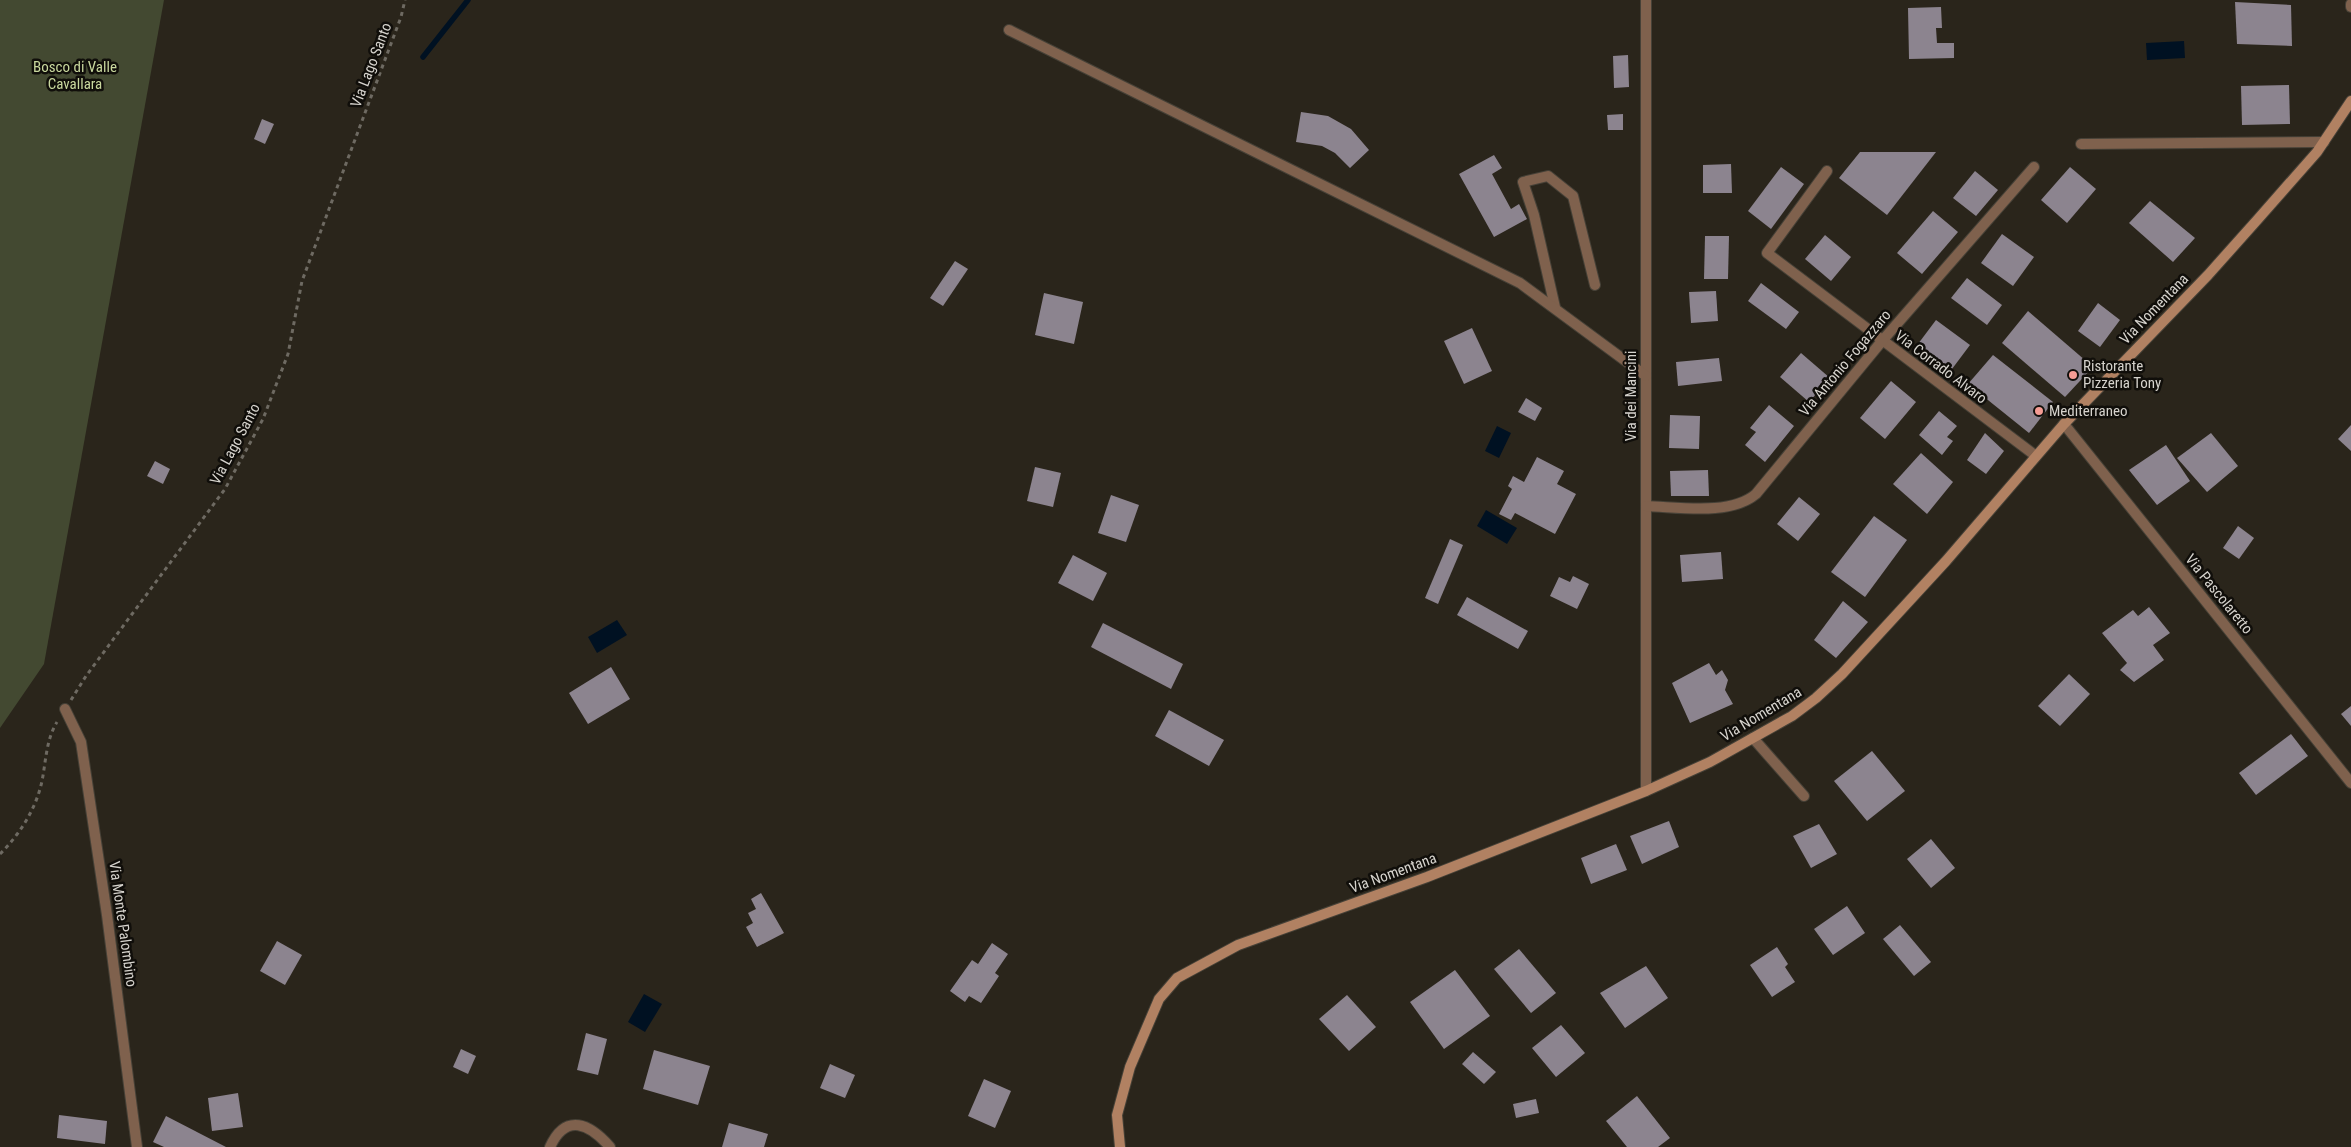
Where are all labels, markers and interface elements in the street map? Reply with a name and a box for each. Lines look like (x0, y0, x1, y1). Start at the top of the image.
street label: Via Lago Santo (347, 20, 395, 110)
park label: Bosco di Valle Cavallara (33, 58, 117, 93)
street label: Via Nomentana (2116, 270, 2192, 348)
street label: Via Antonio Fogazzaro (1795, 306, 1895, 420)
street label: Via Corrado Alvaro (1891, 327, 1991, 407)
street label: Via dei Mancini (1622, 351, 1640, 441)
place label: Ristorante Pizzeria Tony (2083, 357, 2161, 392)
marker: Ristorante Pizzeria Tony (2067, 369, 2079, 381)
street label: Via Lago Santo (206, 400, 264, 488)
place label: Mediterraneo (2049, 402, 2128, 420)
marker: Mediterraneo (2033, 405, 2045, 417)
street label: Via Pascolaretto (2181, 550, 2257, 638)
street label: Via Nomentana (1717, 683, 1805, 745)
street label: Via Nomentana (1347, 849, 1439, 897)
street label: Via Monte Palombino (105, 860, 141, 988)

